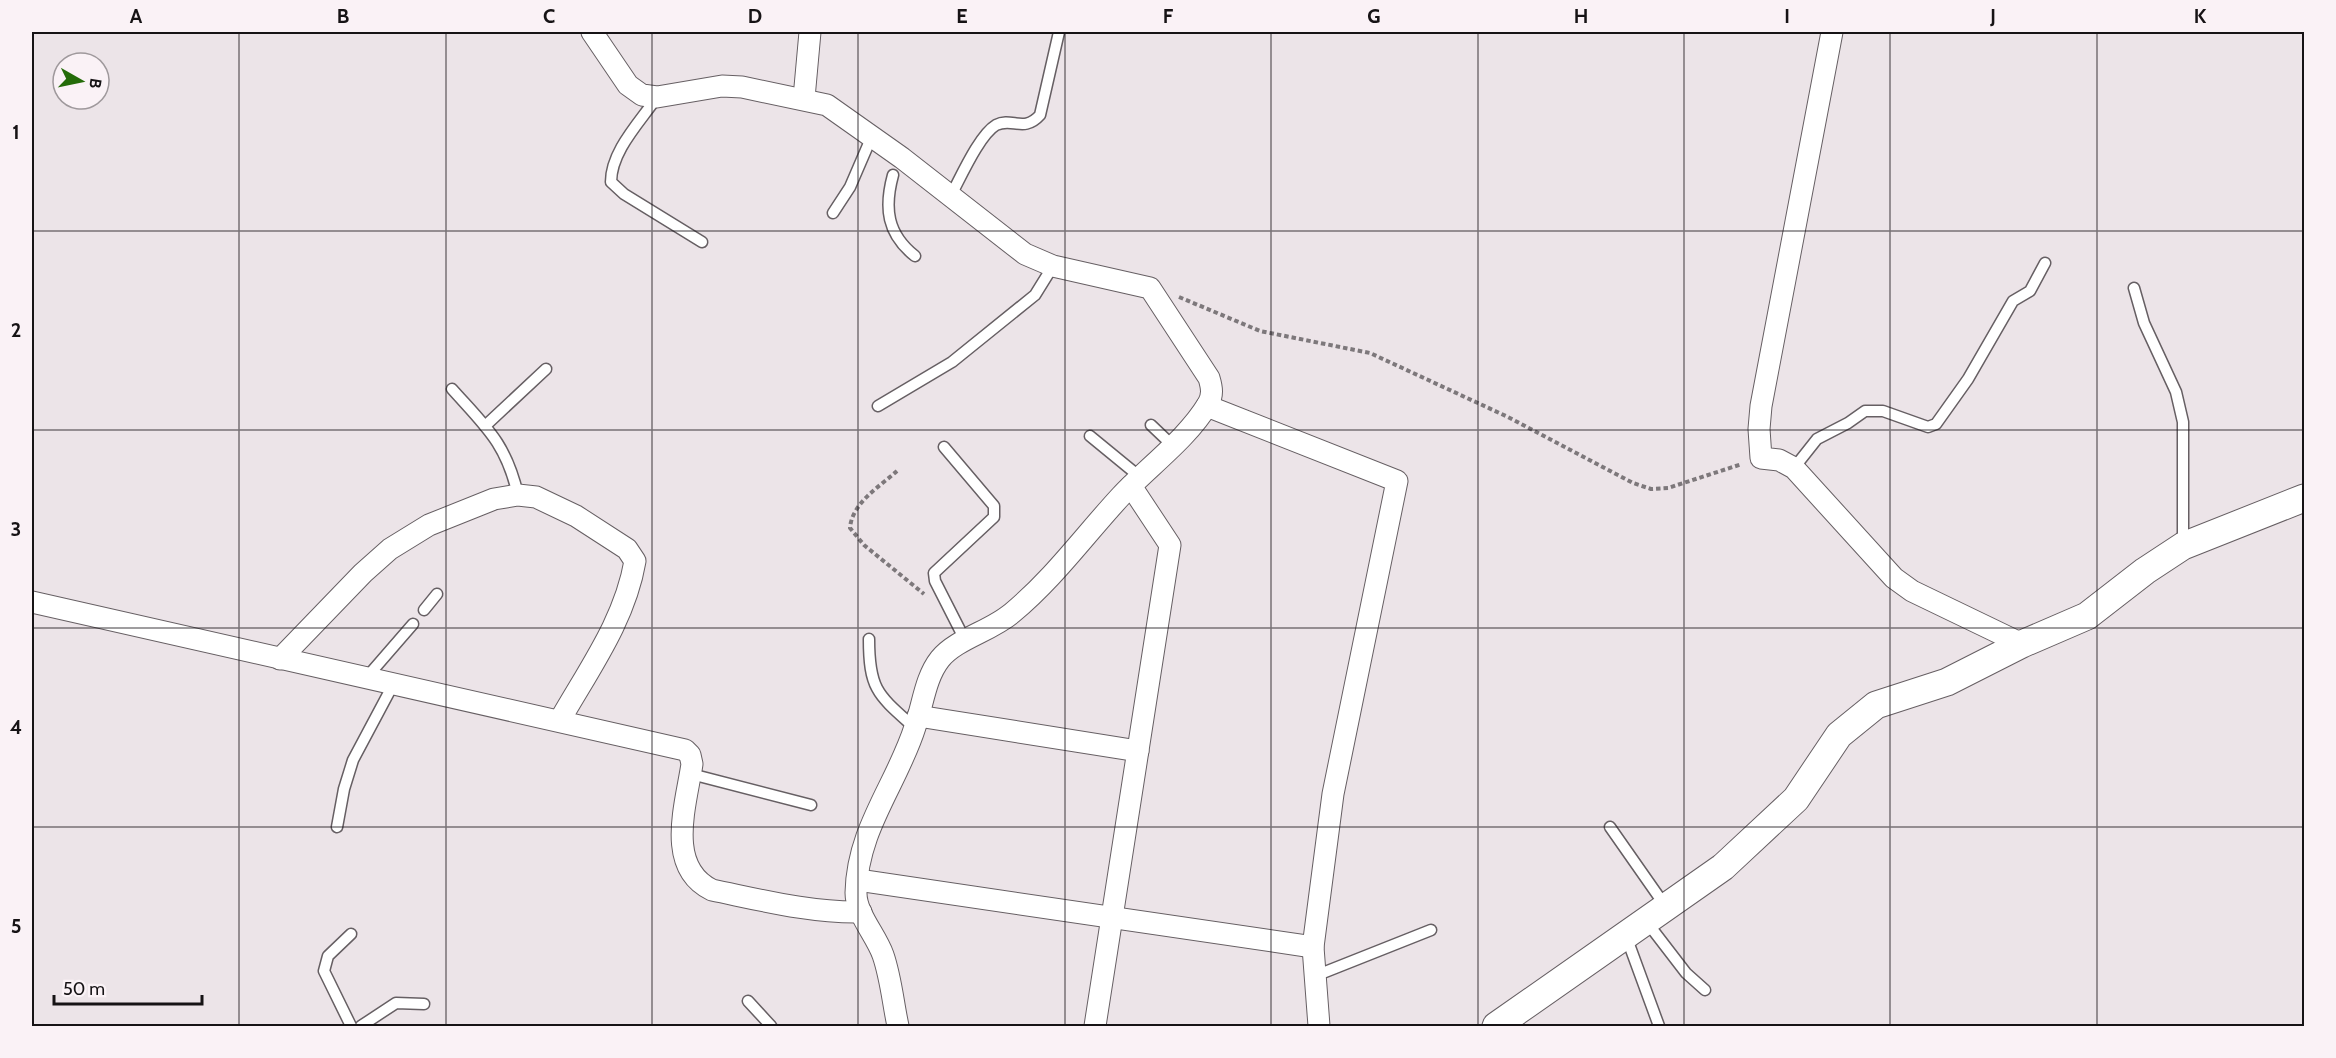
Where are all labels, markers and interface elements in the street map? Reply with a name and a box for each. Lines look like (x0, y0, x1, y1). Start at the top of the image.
text: A (130, 4, 143, 28)
text: B (337, 4, 349, 28)
text: C (543, 4, 555, 28)
text: D (748, 4, 762, 28)
text: E (956, 4, 968, 28)
text: F (1163, 4, 1174, 28)
text: G (1367, 4, 1381, 28)
text: H (1574, 4, 1588, 28)
text: I (1784, 4, 1790, 28)
text: J (1989, 4, 1996, 28)
text: K (2194, 4, 2207, 28)
north arrow (51, 51, 111, 111)
text: B (85, 77, 105, 90)
text: 1 (12, 120, 20, 144)
text: 2 (11, 318, 21, 342)
text: 3 (11, 517, 21, 541)
text: 4 (10, 715, 22, 739)
text: 5 (11, 914, 21, 938)
scale bar (54, 968, 202, 1006)
text: 50 m (63, 978, 105, 1000)

